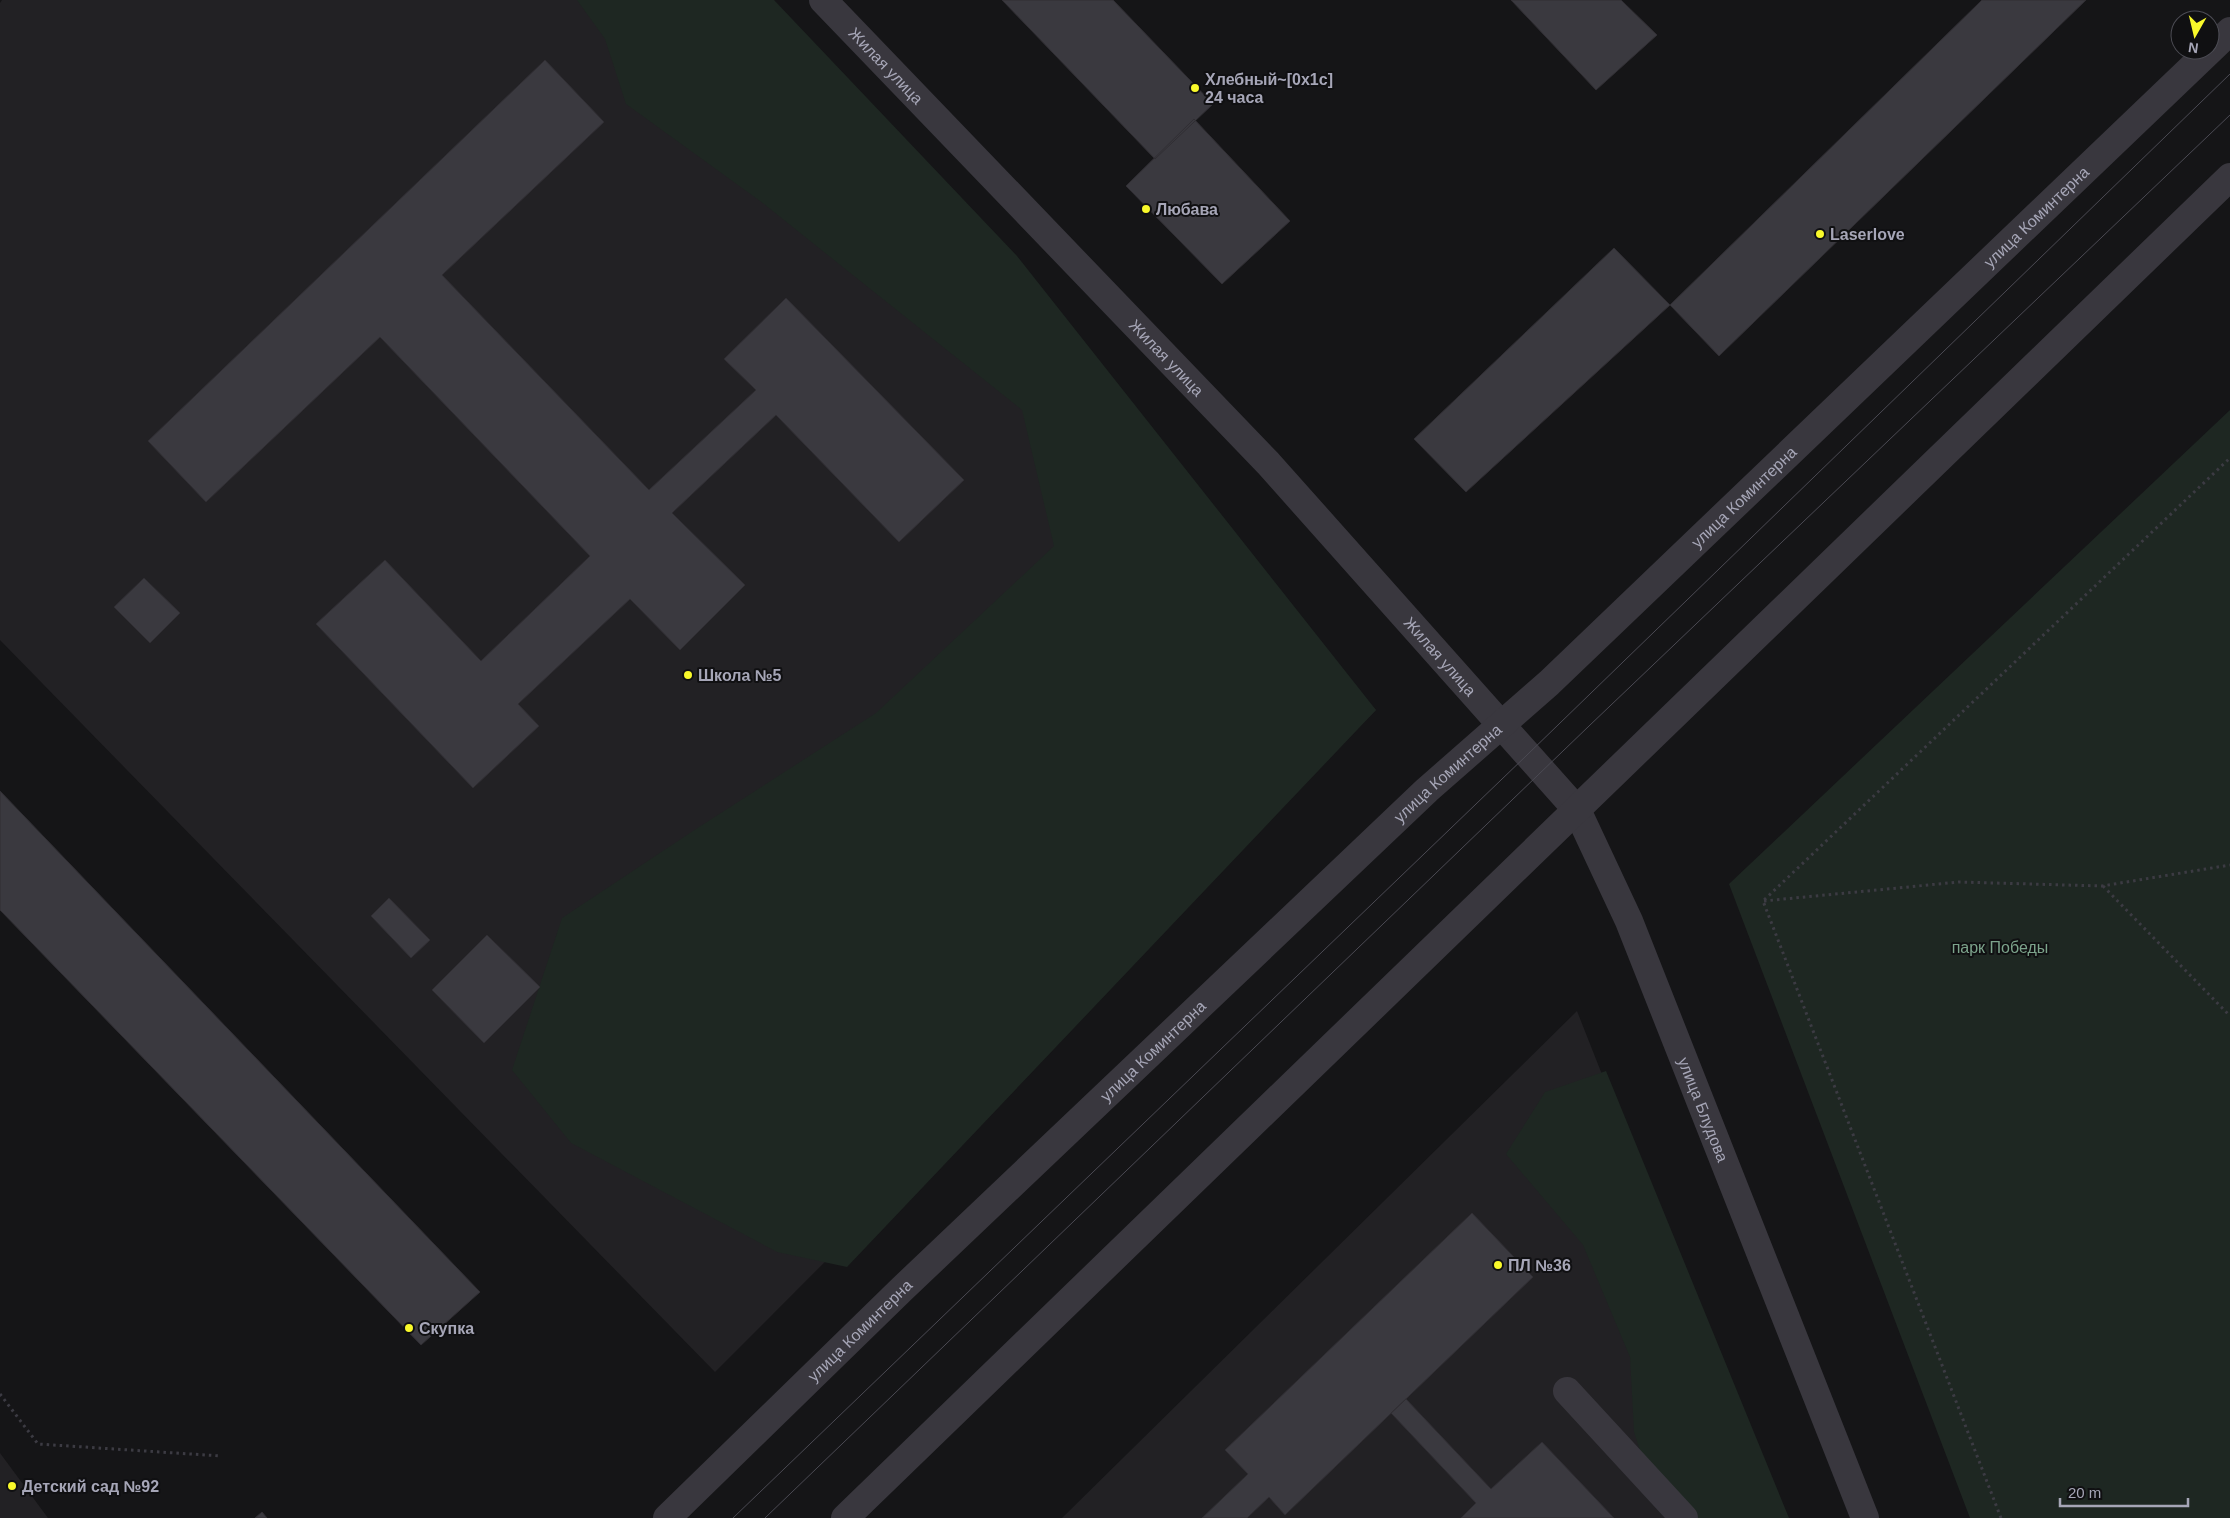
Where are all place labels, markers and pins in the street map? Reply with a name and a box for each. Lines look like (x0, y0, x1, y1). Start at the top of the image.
place label: Хлебный~[0x1c] 24 часа (1205, 71, 1333, 106)
marker: Хлебный~[0x1c] 24 часа (1189, 82, 1201, 94)
place label: Любава (1156, 201, 1218, 218)
marker: Любава (1140, 203, 1152, 215)
place label: Laserlove (1830, 226, 1905, 243)
marker: Laserlove (1814, 228, 1826, 240)
place label: Школа №5 (698, 667, 782, 684)
marker: Школа №5 (682, 669, 694, 681)
place label: ПЛ №36 (1508, 1257, 1571, 1274)
marker: ПЛ №36 (1492, 1259, 1504, 1271)
place label: Скупка (419, 1320, 474, 1337)
marker: Скупка (403, 1322, 415, 1334)
place label: Детский сад №92 (22, 1478, 159, 1495)
marker: Детский сад №92 (6, 1480, 18, 1492)

